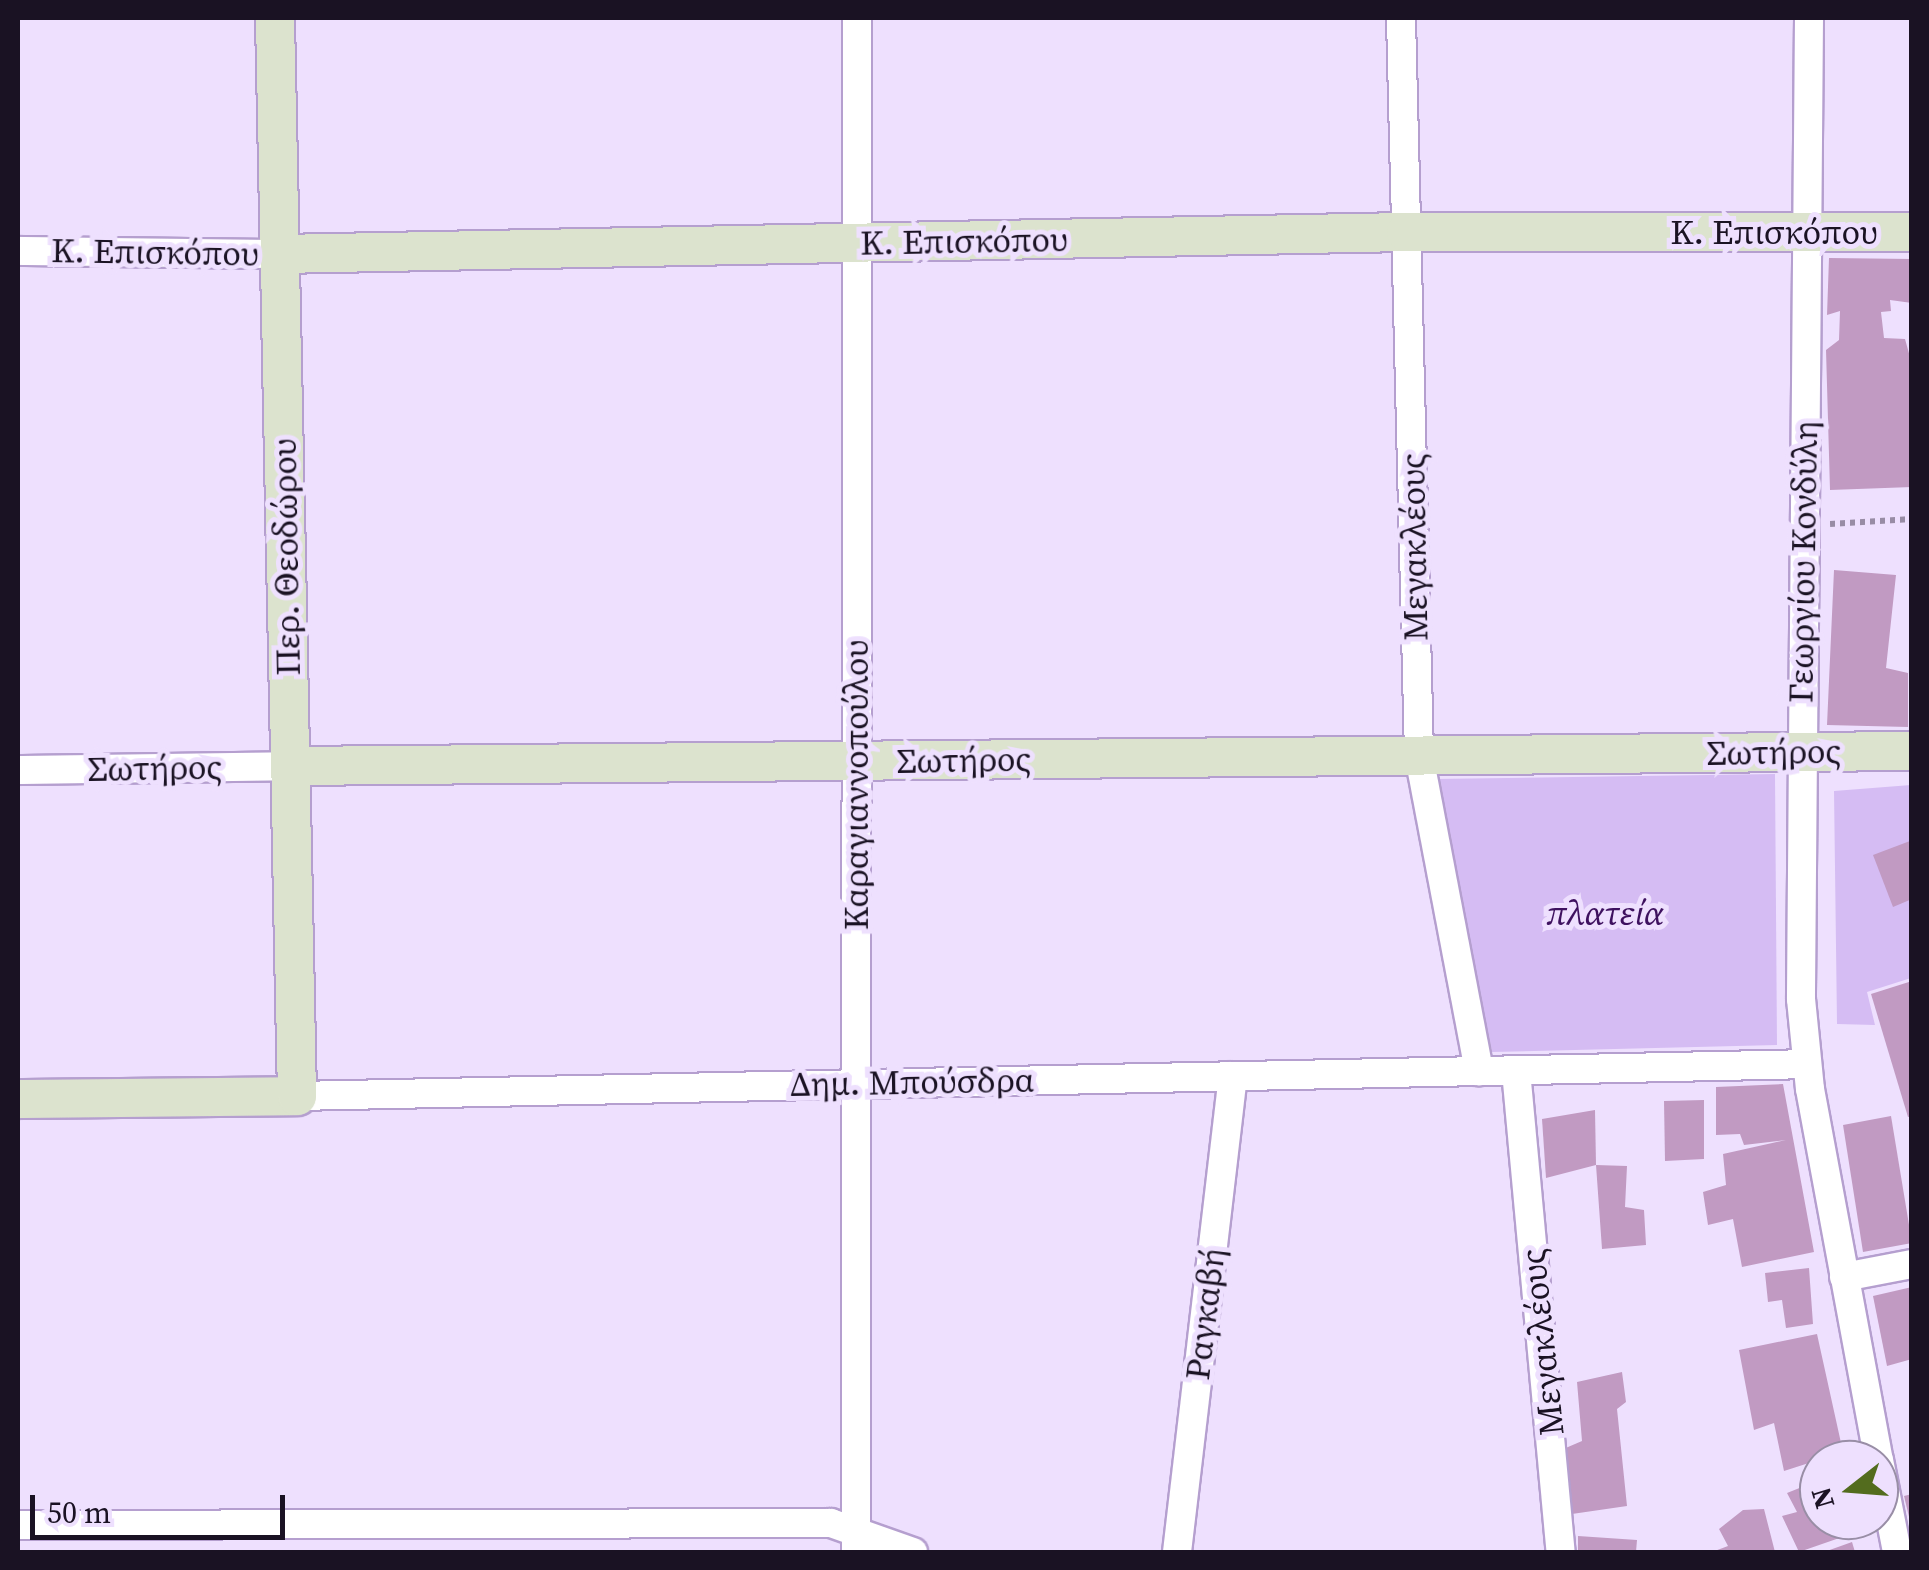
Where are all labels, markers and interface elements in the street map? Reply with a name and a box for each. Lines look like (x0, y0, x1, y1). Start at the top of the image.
street label: Κ. Επισκόπου (1670, 211, 1878, 253)
street label: Κ. Επισκόπου (860, 218, 1068, 264)
street label: Κ. Επισκόπου (51, 229, 259, 275)
street label: Γεωργίου Κονδύλη (1780, 421, 1826, 703)
street label: Περ. Θεοδώρου (263, 438, 309, 676)
street label: Μεγακλέους (1391, 453, 1437, 641)
street label: Καραγιαννοπούλου (835, 640, 877, 930)
street label: Σωτήρος (1706, 730, 1842, 774)
street label: Σωτήρος (896, 738, 1032, 782)
street label: Σωτήρος (87, 746, 223, 790)
park label: πλατεία (1546, 892, 1664, 934)
street label: Δημ. Μπούσδρα (790, 1059, 1034, 1105)
street label: Ραγκαβή (1176, 1246, 1234, 1382)
street label: Μεγακλέους (1511, 1246, 1573, 1438)
north arrow (1799, 1440, 1899, 1540)
scale bar (35, 1475, 290, 1537)
text: N (1801, 1483, 1843, 1513)
text: 50 m (47, 1492, 111, 1533)

